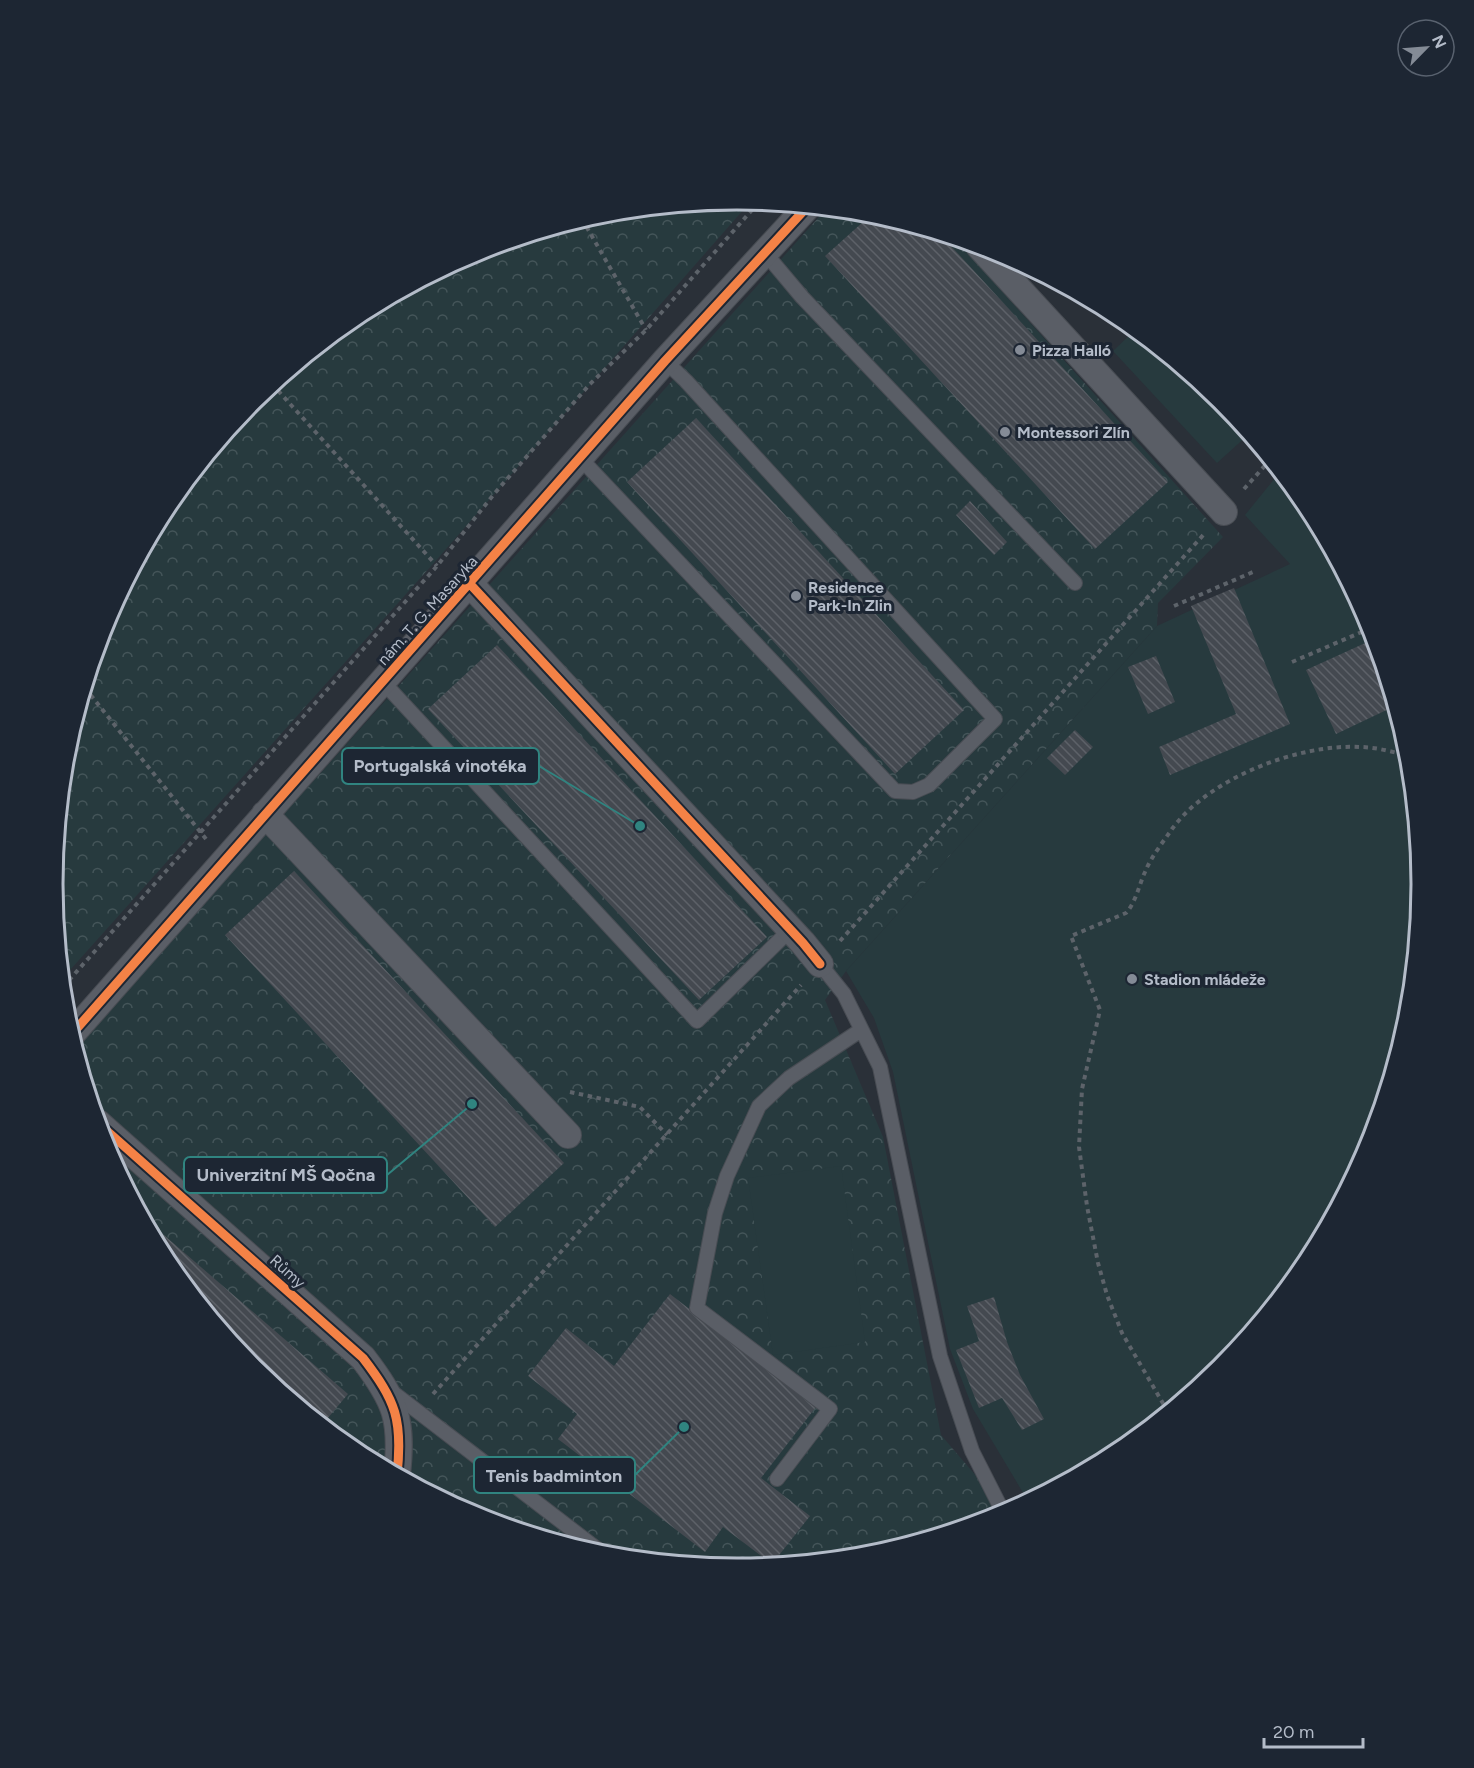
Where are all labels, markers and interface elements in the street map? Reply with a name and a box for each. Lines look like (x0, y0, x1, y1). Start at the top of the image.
north arrow (1396, 18, 1456, 78)
text: N (1428, 32, 1450, 51)
place label: Pizza Halló (1032, 341, 1111, 360)
marker: Pizza Halló (1013, 343, 1027, 357)
place label: Montessori Zlín (1017, 423, 1130, 442)
marker: Montessori Zlín (998, 425, 1012, 439)
street label: nám. T. G. Masaryka (373, 552, 481, 669)
place label: Residence Park-In Zlin (808, 578, 892, 615)
marker: Residence Park-In Zlin (789, 589, 803, 603)
callout: Portugalská vinotéka (342, 748, 539, 784)
text: Portugalská vinotéka (354, 755, 526, 777)
place label: Stadion mládeže (1144, 970, 1266, 989)
marker: Stadion mládeže (1125, 972, 1139, 986)
callout: Univerzitní MŠ Qočna (184, 1157, 387, 1193)
text: Univerzitní MŠ Qočna (197, 1164, 375, 1186)
street label: Růmy (266, 1251, 310, 1292)
callout: Tenis badminton (474, 1457, 635, 1493)
text: Tenis badminton (486, 1465, 622, 1487)
scale bar (1264, 1711, 1363, 1749)
text: 20 m (1273, 1721, 1314, 1743)

